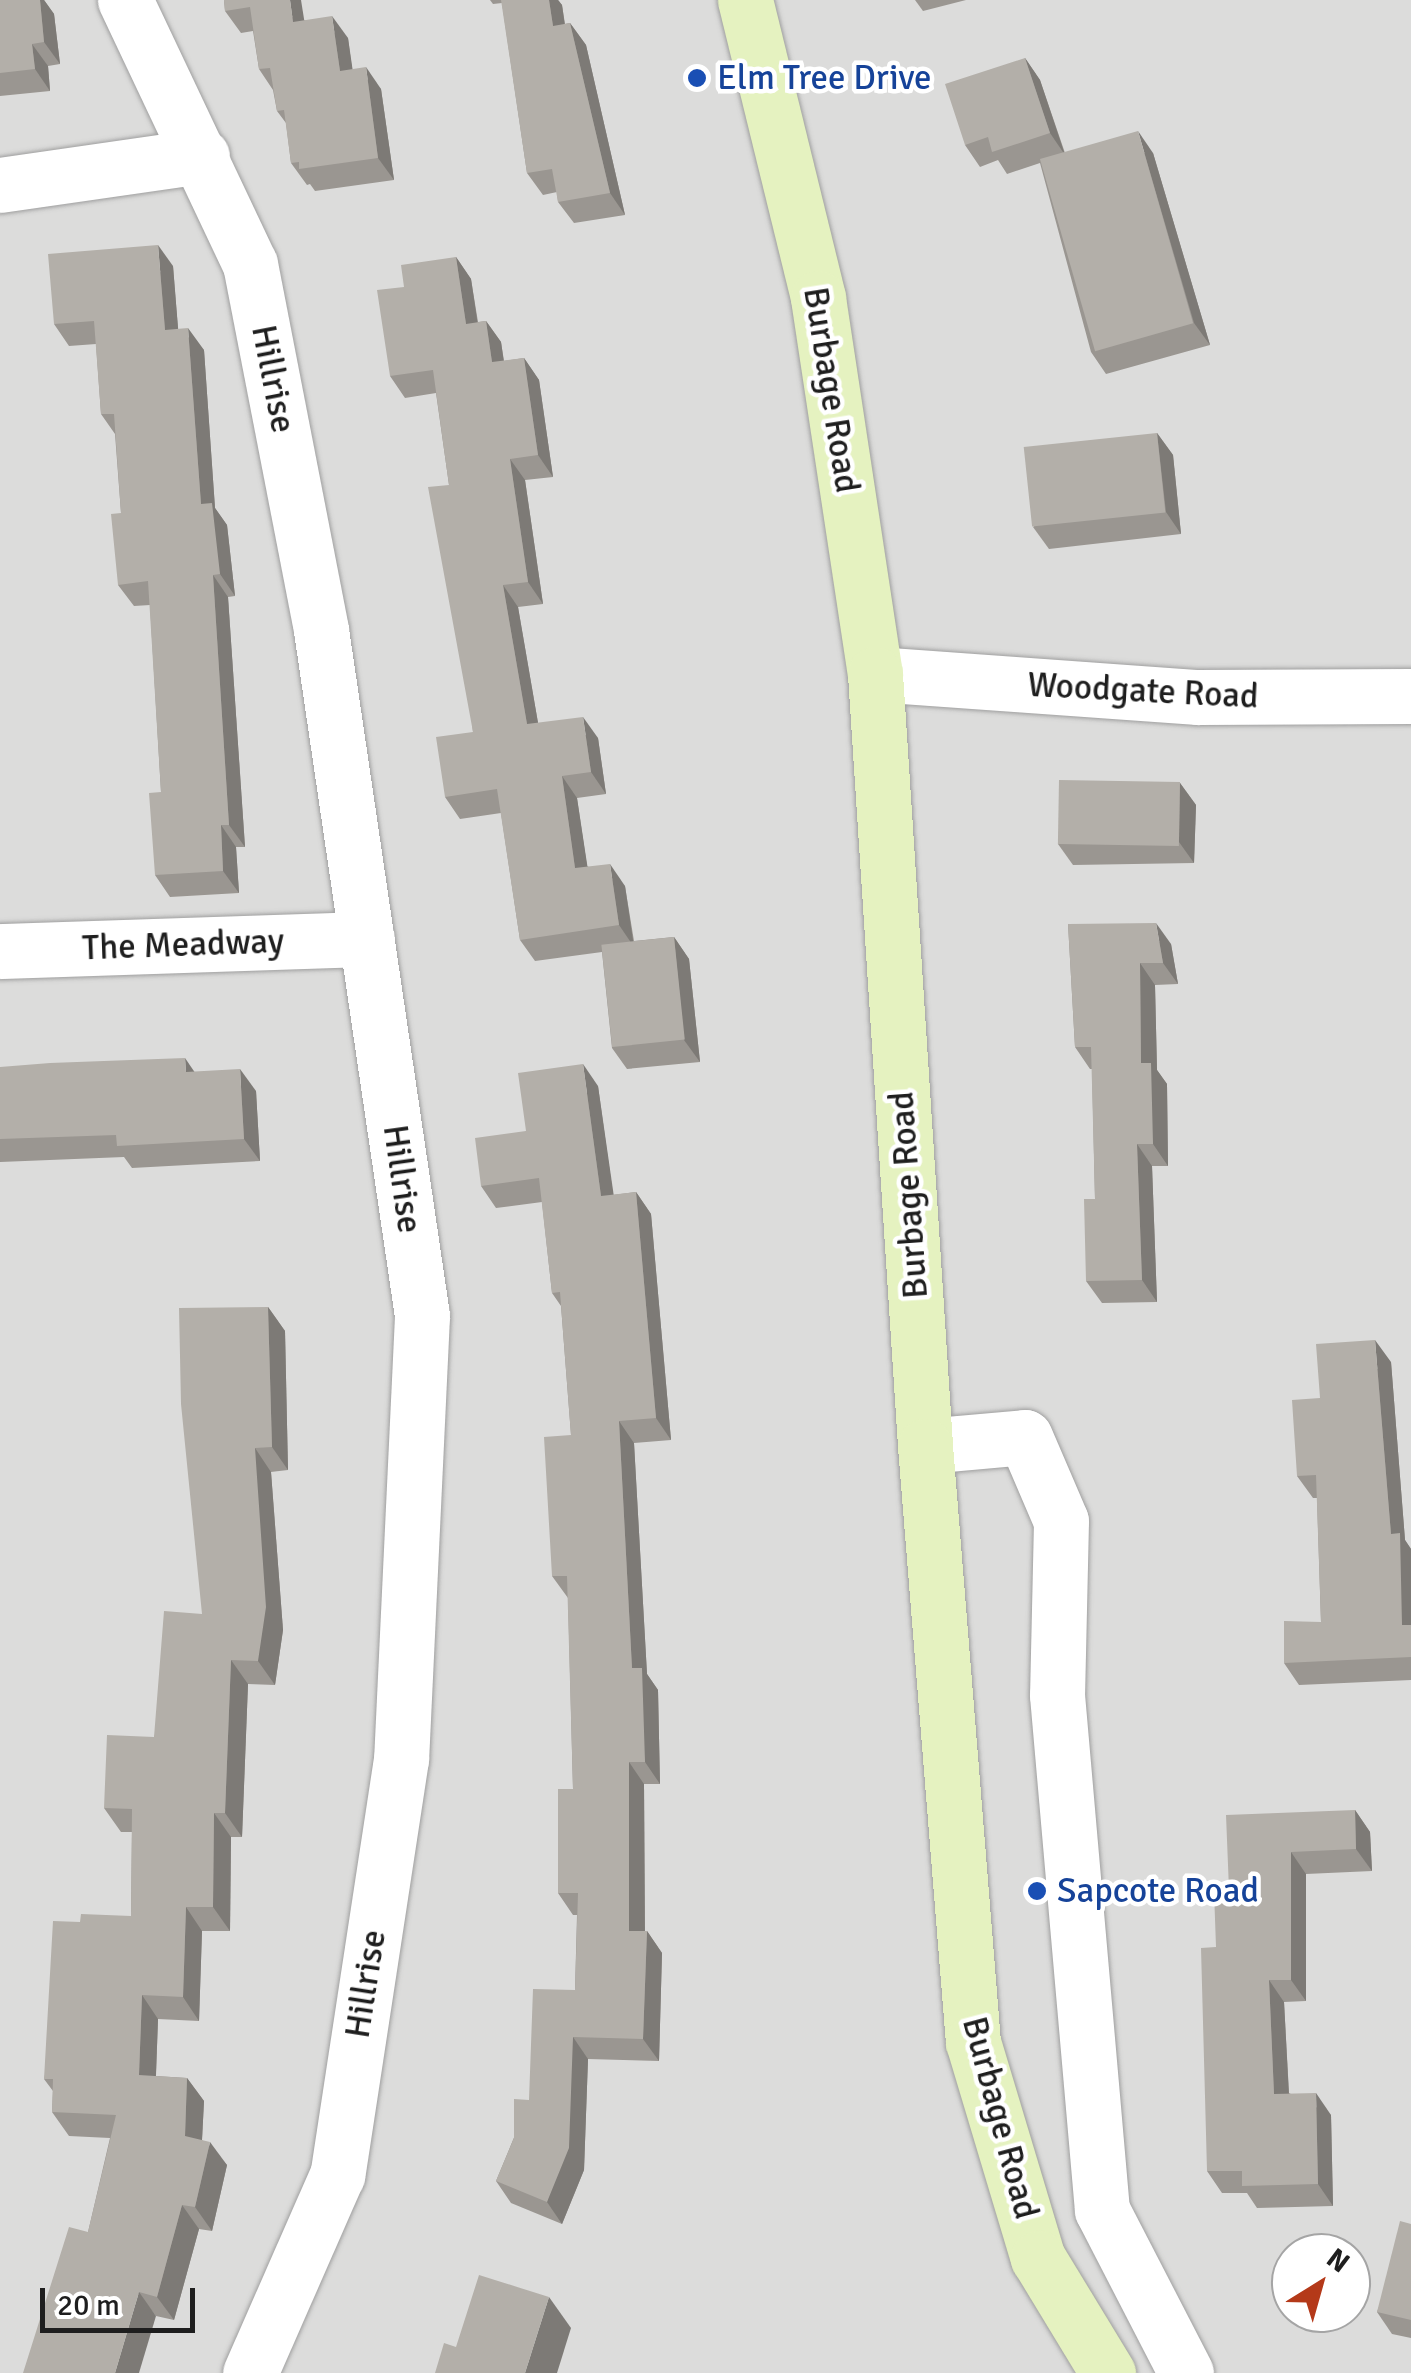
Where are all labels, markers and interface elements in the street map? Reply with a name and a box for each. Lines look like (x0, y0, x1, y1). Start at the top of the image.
place label: Elm Tree Drive (717, 57, 931, 99)
marker: Elm Tree Drive (686, 67, 708, 89)
street label: Burbage Road (794, 284, 868, 496)
street label: Hillrise (242, 321, 304, 437)
street label: Woodgate Road (1026, 664, 1260, 718)
street label: The Meadway (81, 920, 285, 970)
street label: Burbage Road (881, 1090, 937, 1300)
street label: Hillrise (374, 1122, 430, 1236)
place label: Sapcote Road (1057, 1870, 1259, 1912)
marker: Sapcote Road (1026, 1880, 1048, 1902)
street label: Hillrise (337, 1927, 395, 2041)
street label: Burbage Road (953, 2012, 1047, 2224)
north arrow (1271, 2233, 1371, 2333)
text: N (1320, 2241, 1356, 2280)
scale bar (45, 2268, 200, 2330)
text: 20 m (57, 2287, 120, 2324)

